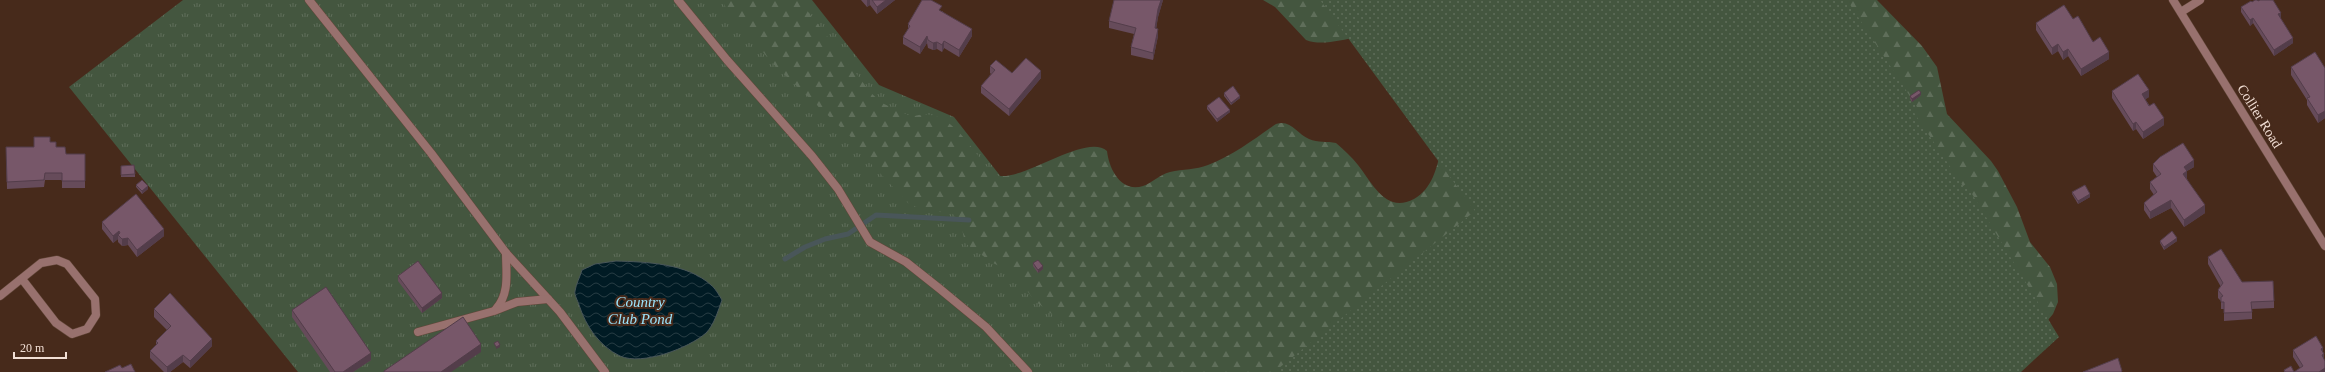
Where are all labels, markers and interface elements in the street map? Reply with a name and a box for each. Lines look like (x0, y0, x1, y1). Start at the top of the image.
street label: Collier Road (2234, 82, 2285, 151)
water label: Country Club Pond (608, 294, 673, 327)
scale bar (14, 334, 66, 360)
text: 20 m (20, 341, 45, 355)

